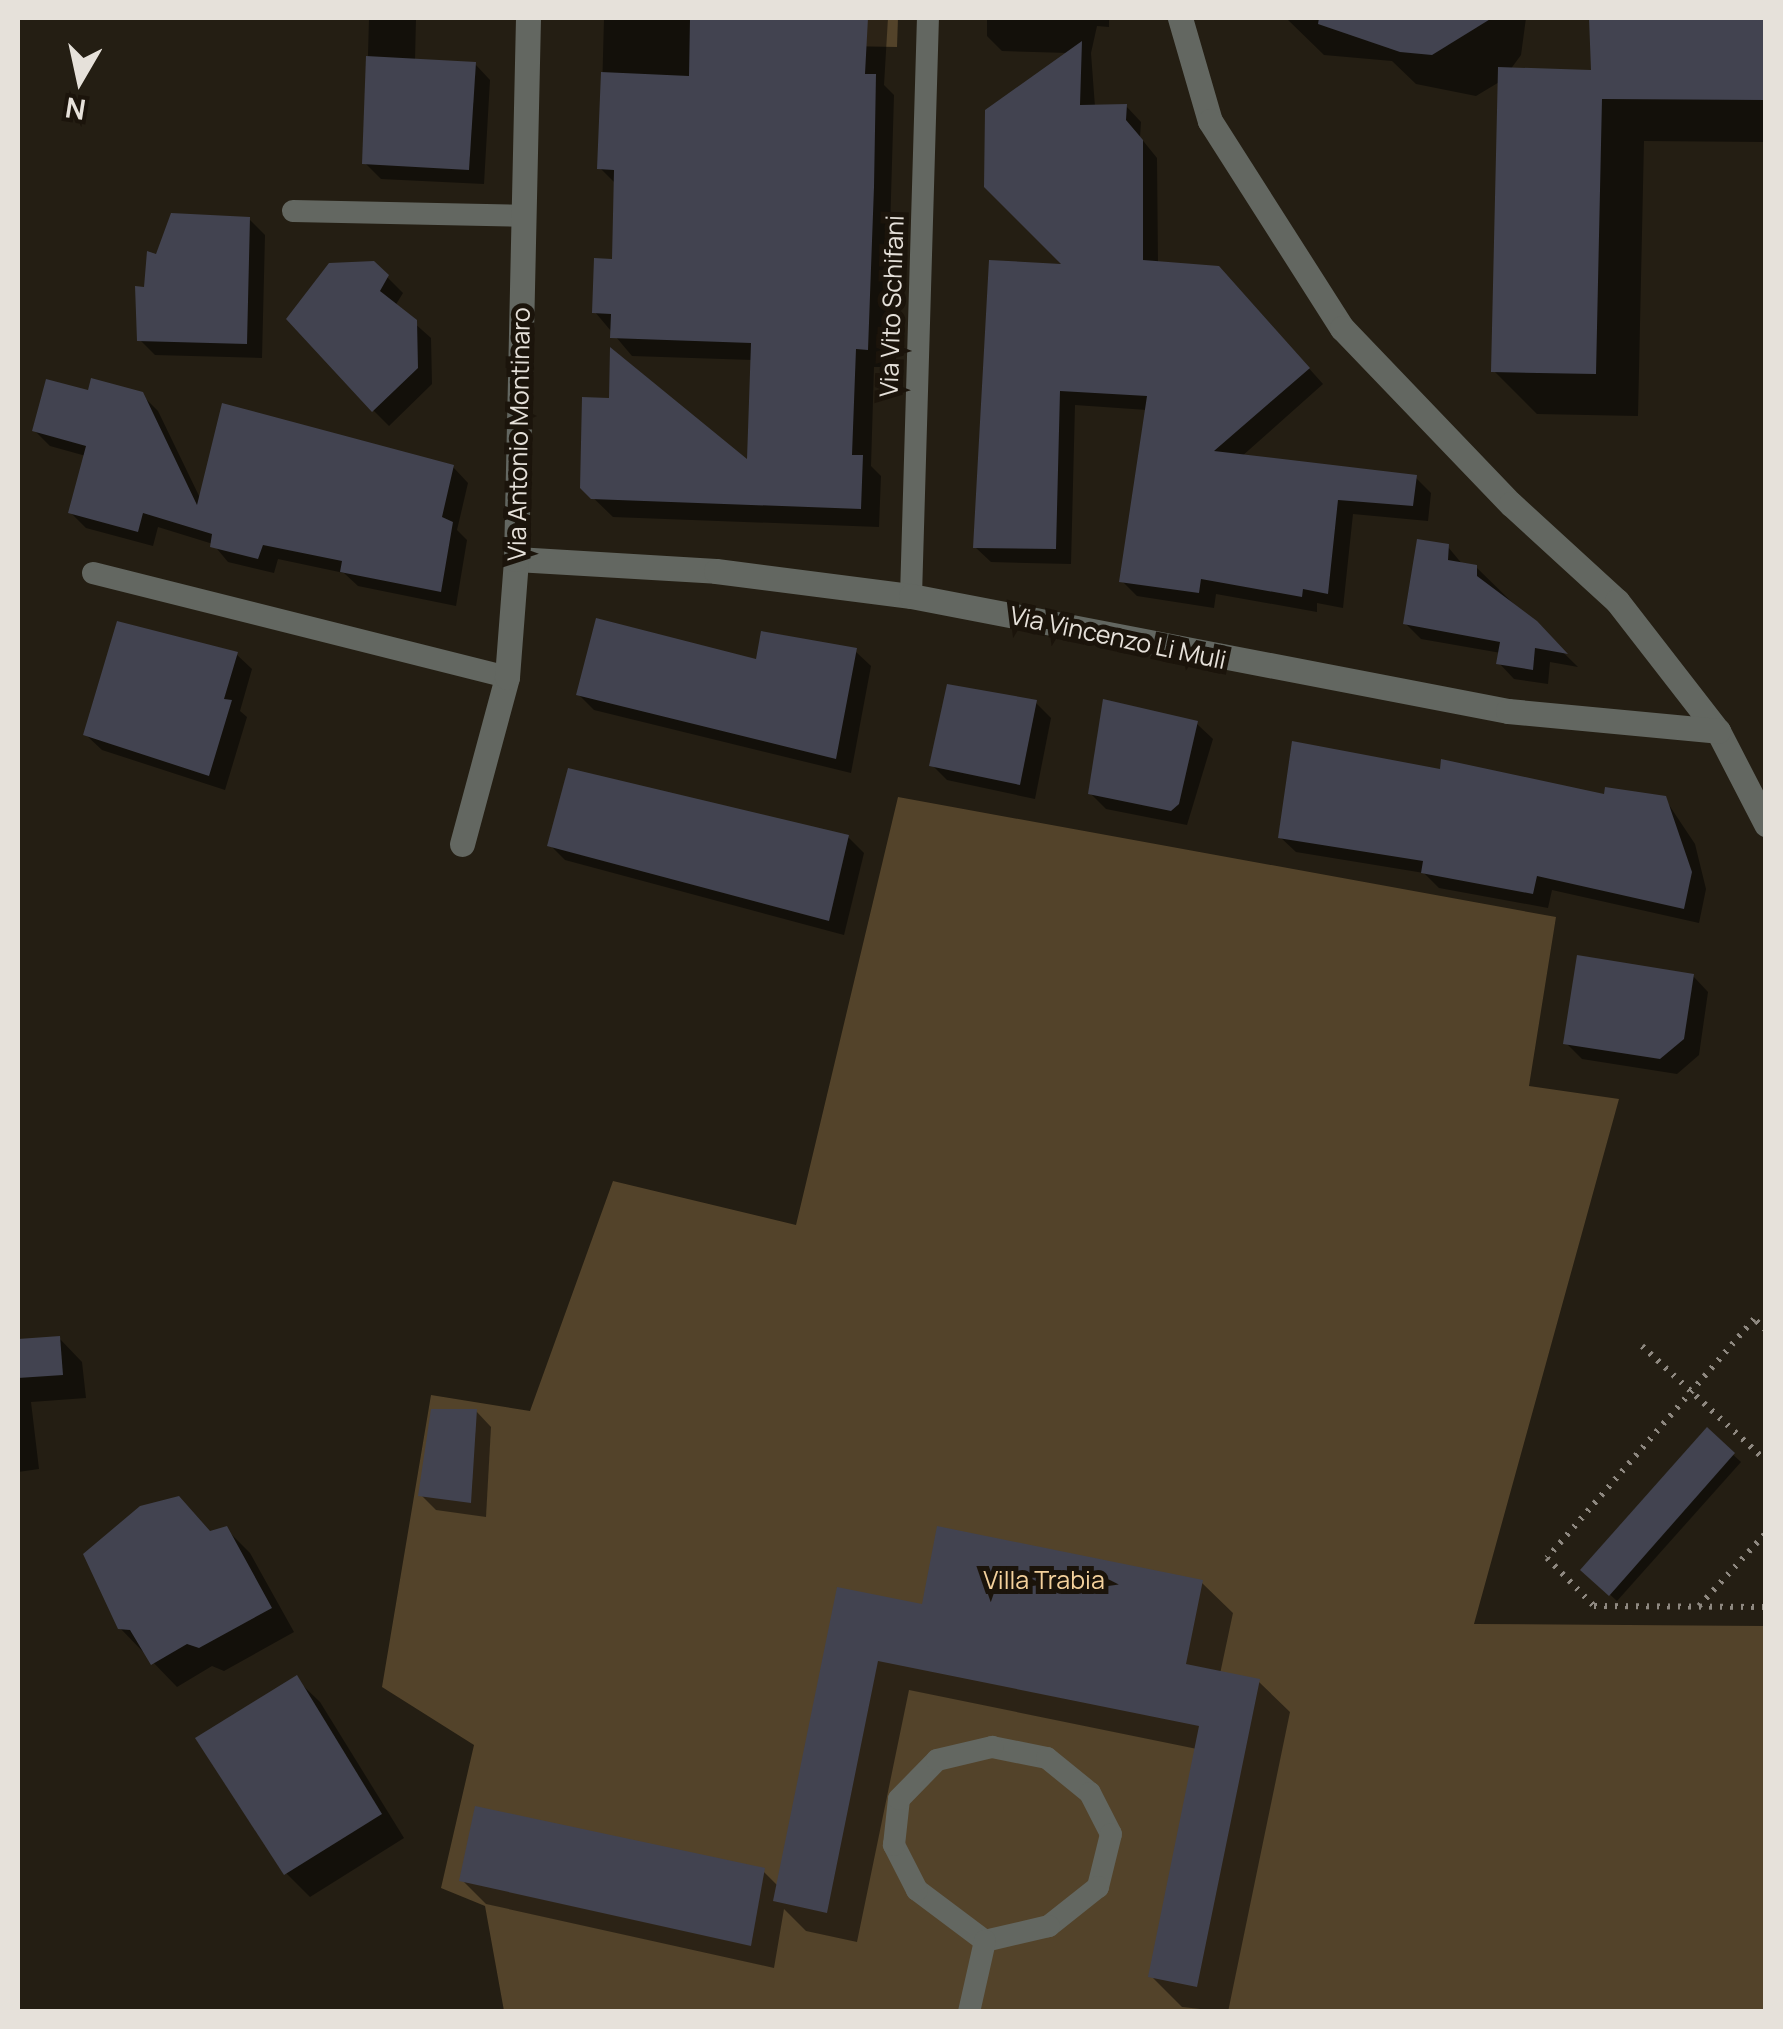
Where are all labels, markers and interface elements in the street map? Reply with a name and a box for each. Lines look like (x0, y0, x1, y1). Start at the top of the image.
north arrow (30, 30, 130, 130)
text: N (62, 89, 88, 130)
street label: Via Vito Schifani (874, 215, 910, 397)
street label: Via Antonio Montinaro (502, 307, 536, 561)
street label: Via Vincenzo Li Muli (1007, 600, 1229, 676)
park label: Villa Trabia (983, 1565, 1105, 1595)

